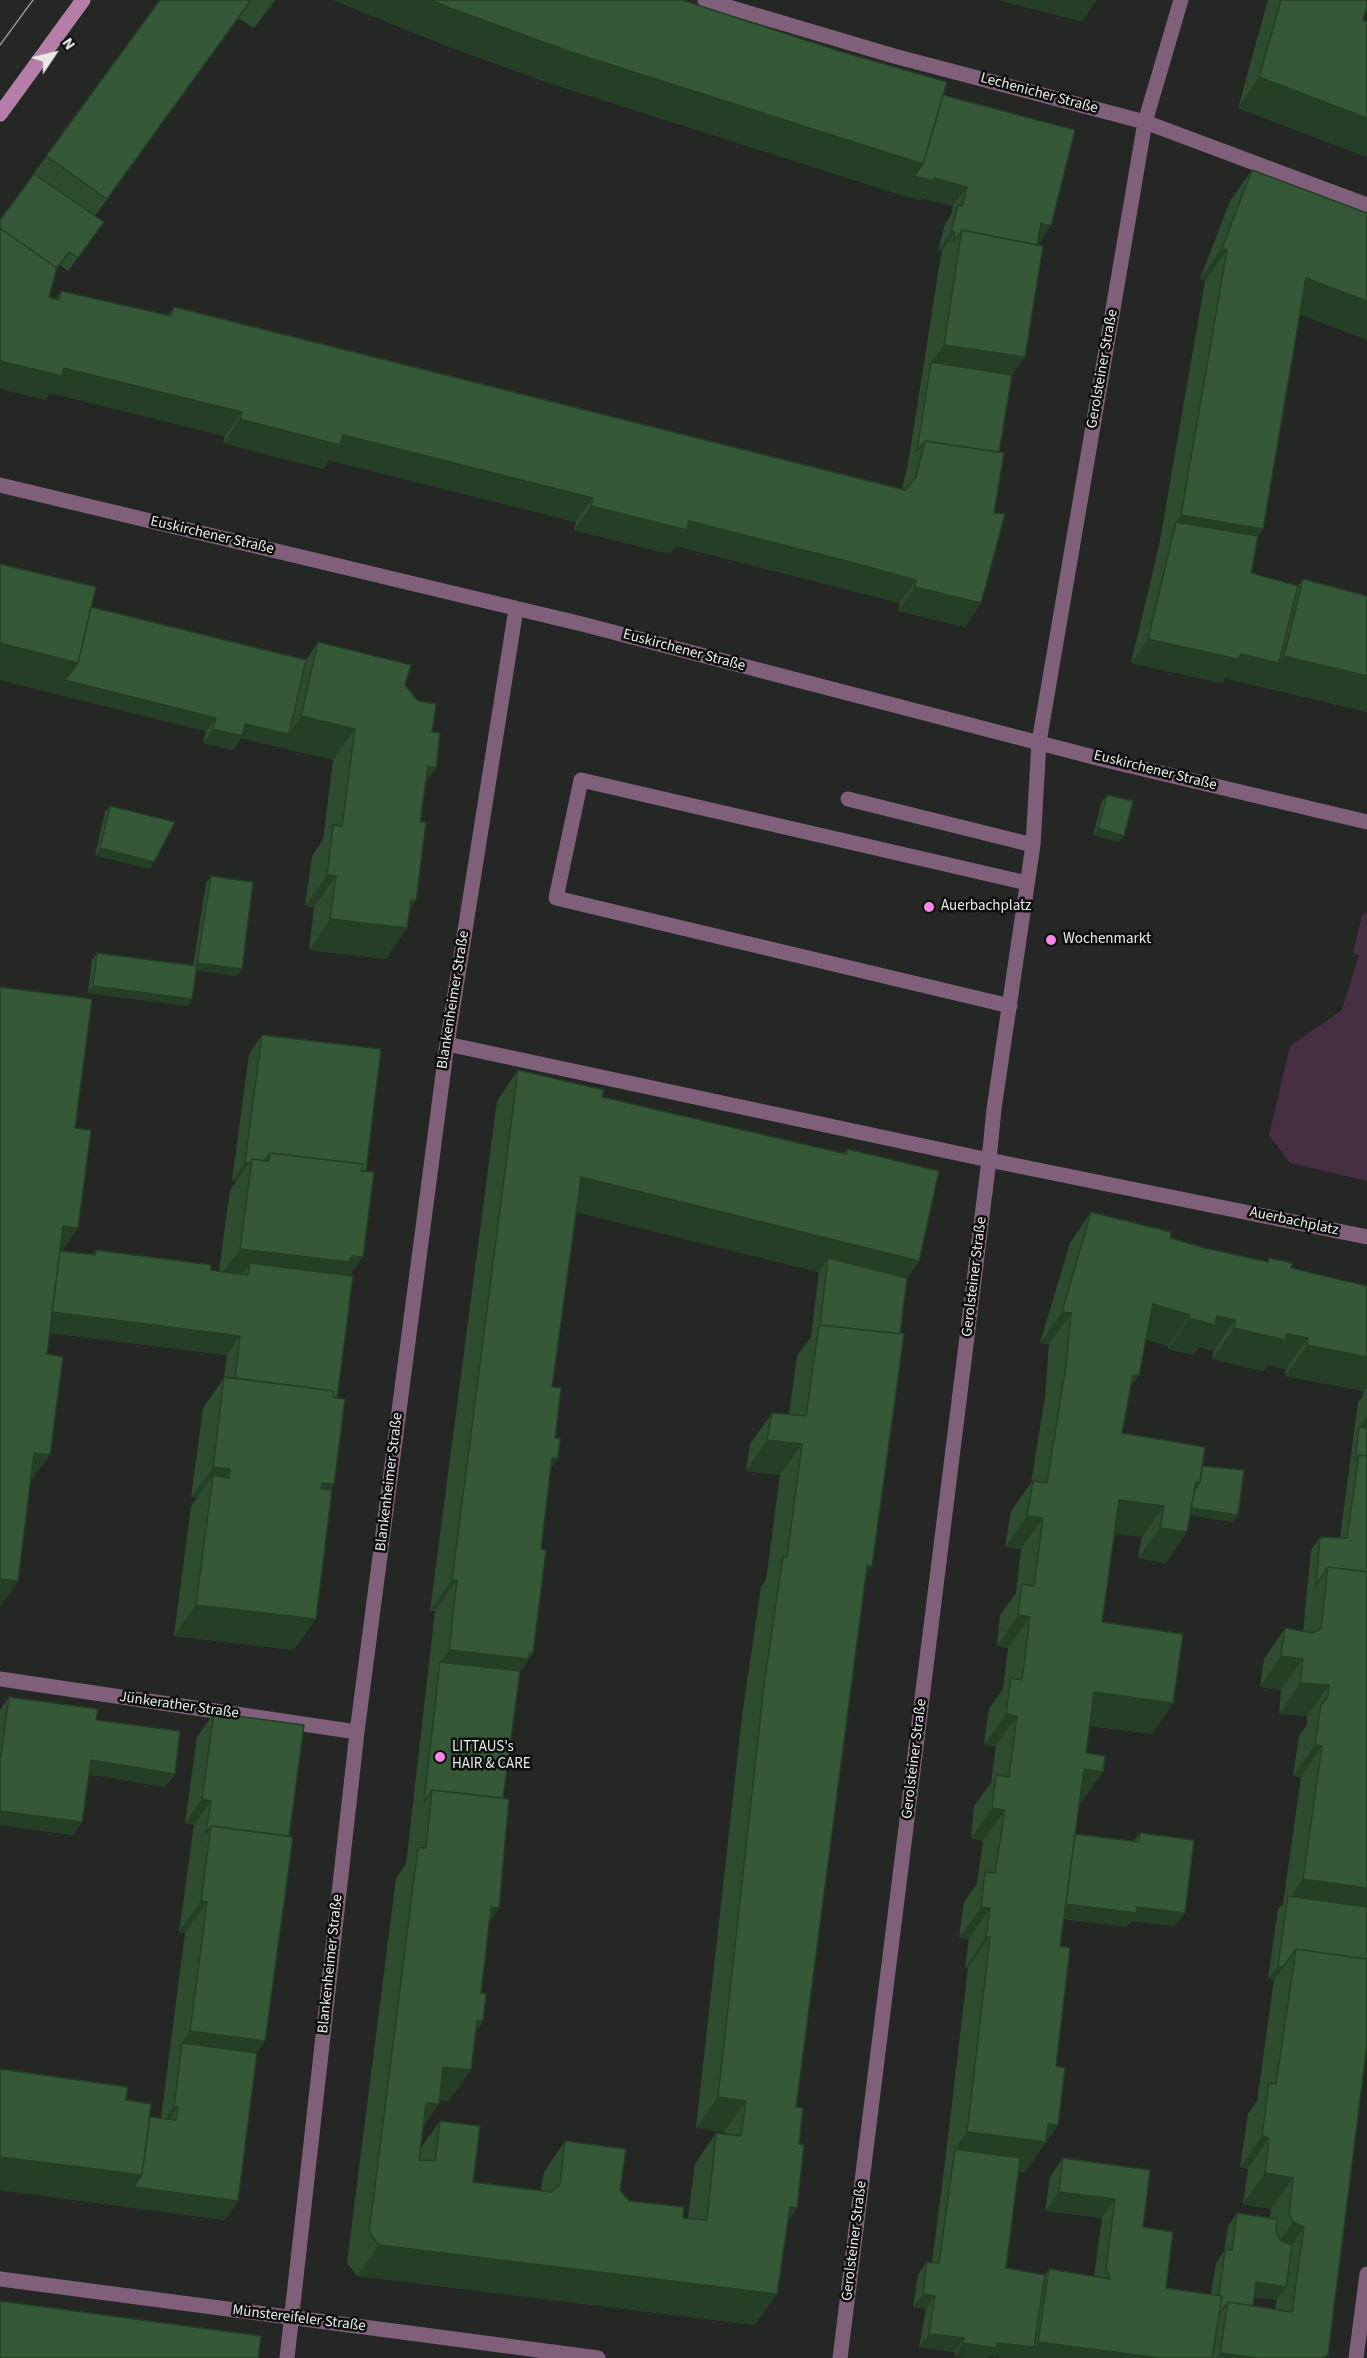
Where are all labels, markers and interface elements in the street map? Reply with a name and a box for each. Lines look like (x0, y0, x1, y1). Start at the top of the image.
north arrow (24, 24, 84, 84)
text: N (57, 33, 81, 54)
street label: Lechenicher Straße (978, 70, 1100, 118)
street label: Gerolsteiner Straße (1084, 308, 1122, 430)
street label: Euskirchener Straße (149, 513, 275, 559)
street label: Euskirchener Straße (621, 626, 747, 676)
street label: Euskirchener Straße (1092, 747, 1218, 795)
place label: Auerbachplatz (941, 898, 1031, 916)
marker: Auerbachplatz (922, 900, 936, 914)
street label: Blankenheimer Straße (434, 930, 474, 1070)
place label: Wochenmarkt (1063, 931, 1151, 949)
marker: Wochenmarkt (1044, 933, 1058, 947)
street label: Auerbachplatz (1248, 1204, 1340, 1240)
street label: Gerolsteiner Straße (959, 1216, 991, 1338)
street label: Blankenheimer Straße (373, 1412, 407, 1552)
street label: Jünkerather Straße (118, 1689, 240, 1723)
street label: Gerolsteiner Straße (899, 1698, 931, 1820)
place label: LITTAUS's HAIR & CARE (452, 1739, 531, 1774)
marker: LITTAUS's HAIR & CARE (433, 1750, 447, 1764)
street label: Blankenheimer Straße (315, 1894, 347, 2034)
street label: Gerolsteiner Straße (839, 2180, 871, 2302)
street label: Münstereifeler Straße (231, 2302, 367, 2336)

